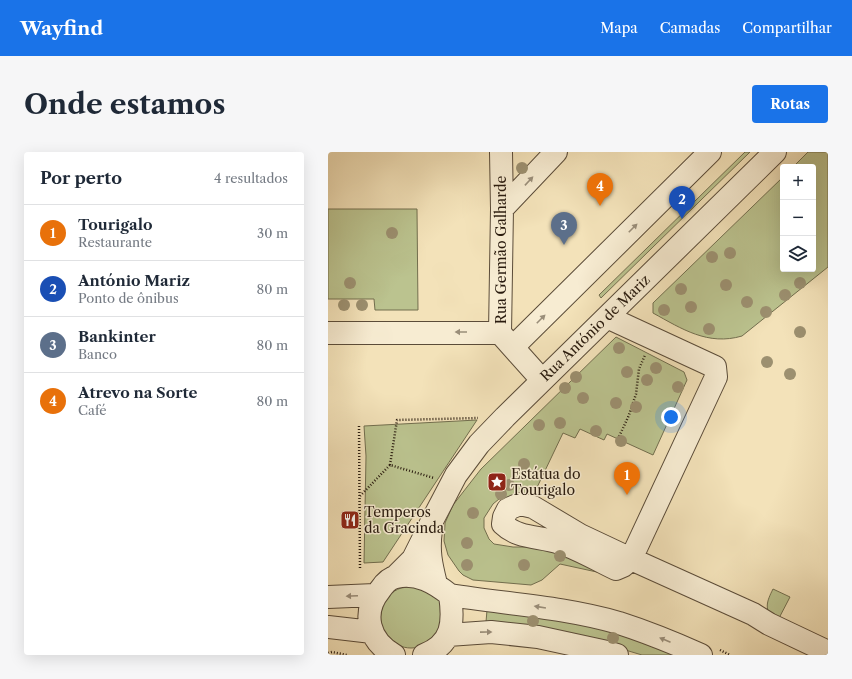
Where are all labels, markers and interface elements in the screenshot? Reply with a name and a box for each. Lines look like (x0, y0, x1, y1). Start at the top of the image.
text: Wayfind (20, 17, 103, 40)
text: Mapa (600, 19, 638, 37)
text: Camadas (660, 19, 720, 37)
text: Compartilhar (742, 19, 832, 37)
button: Rotas (752, 85, 828, 123)
text: Onde estamos (24, 87, 225, 121)
map controls (780, 164, 816, 272)
button: + (780, 164, 816, 200)
text: Por perto (40, 168, 122, 188)
text: 4 resultados (214, 170, 288, 186)
pin: 4 (587, 173, 613, 206)
street label: Rua Germão Galharde (492, 176, 510, 324)
one-way arrow (525, 176, 534, 186)
pin: 2 (669, 186, 695, 219)
button: − (780, 200, 816, 236)
pin: 3 (551, 212, 577, 245)
text: Tourigalo (78, 215, 153, 234)
one-way arrow (628, 223, 638, 233)
text: 1 (50, 225, 56, 241)
text: 30 m (257, 225, 288, 241)
text: Restaurante (78, 234, 152, 250)
button: layers (780, 236, 816, 272)
text: António Mariz (78, 271, 190, 290)
street label: Rua António de Mariz (536, 271, 654, 385)
text: 2 (49, 281, 57, 297)
text: 80 m (256, 281, 288, 297)
text: Ponto de ônibus (78, 290, 179, 306)
one-way arrow (536, 314, 546, 324)
text: Bankinter (78, 327, 156, 346)
one-way arrow (454, 329, 467, 335)
text: 3 (49, 337, 57, 353)
text: 80 m (256, 337, 288, 353)
text: Banco (78, 346, 117, 362)
text: Atrevo na Sorte (78, 383, 198, 402)
text: 4 (49, 393, 57, 409)
text: 80 m (256, 393, 288, 409)
text: Café (78, 402, 107, 418)
your location (661, 407, 681, 427)
pin: 1 (614, 462, 640, 495)
place label: Estátua do Tourigalo (511, 465, 581, 499)
place icon: Estátua do Tourigalo (486, 471, 508, 493)
place label: Temperos da Gracinda (364, 503, 445, 537)
restaurant icon: Temperos da Gracinda (339, 509, 361, 531)
one-way arrow (346, 593, 358, 600)
one-way arrow (534, 604, 546, 610)
one-way arrow (480, 629, 493, 635)
one-way arrow (659, 636, 671, 642)

